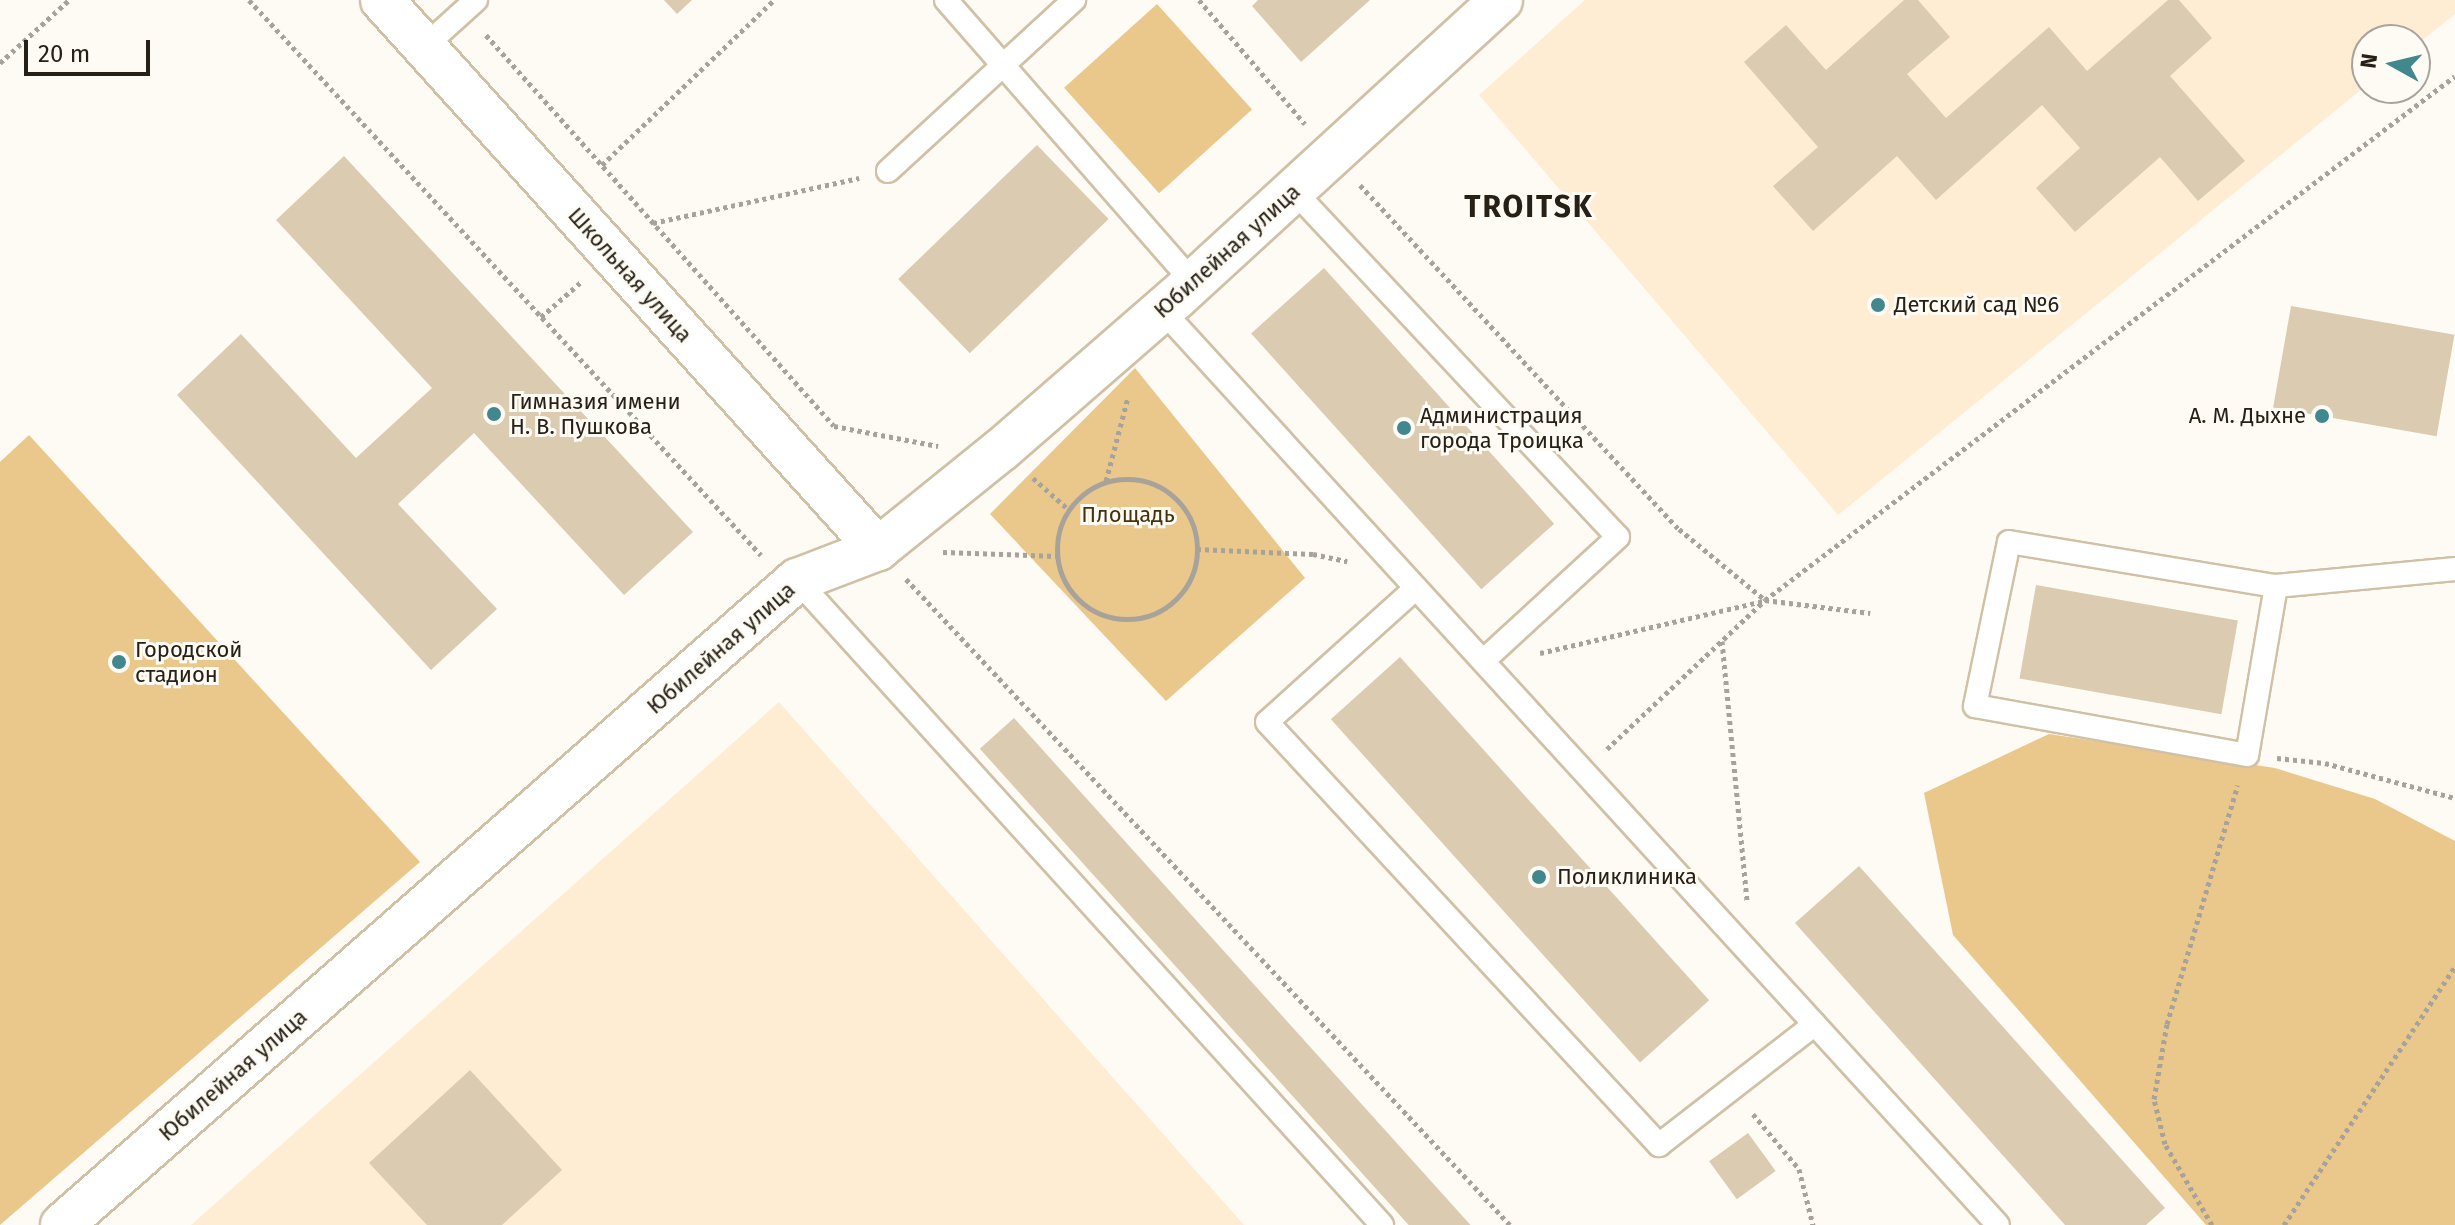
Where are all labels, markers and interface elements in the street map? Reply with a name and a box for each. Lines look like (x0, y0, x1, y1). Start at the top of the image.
scale bar (28, 24, 154, 74)
north arrow (2351, 24, 2431, 104)
text: 20 m (38, 40, 90, 68)
text: N (2354, 52, 2383, 70)
street label: Юбилейная улица (1148, 178, 1306, 324)
district label: TROITSK (1464, 189, 1594, 225)
street label: Школьная улица (562, 202, 698, 348)
place label: Детский сад №6 (1894, 292, 2059, 318)
marker: Детский сад №6 (1869, 296, 1887, 314)
place label: Гимназия имени Н. В. Пушкова (510, 388, 681, 440)
place label: Администрация города Троицка (1420, 402, 1584, 454)
place label: А. М. Дыхне (2189, 403, 2306, 429)
marker: Гимназия имени Н. В. Пушкова (485, 405, 503, 423)
marker: А. М. Дыхне (2313, 407, 2331, 425)
marker: Администрация города Троицка (1395, 419, 1413, 437)
park label: Площадь (1081, 502, 1175, 528)
street label: Юбилейная улица (641, 576, 801, 720)
place label: Городской стадион (135, 636, 243, 688)
marker: Городской стадион (110, 653, 128, 671)
place label: Поликлиника (1557, 864, 1697, 890)
marker: Поликлиника (1528, 866, 1550, 888)
street label: Юбилейная улица (153, 1003, 313, 1147)

